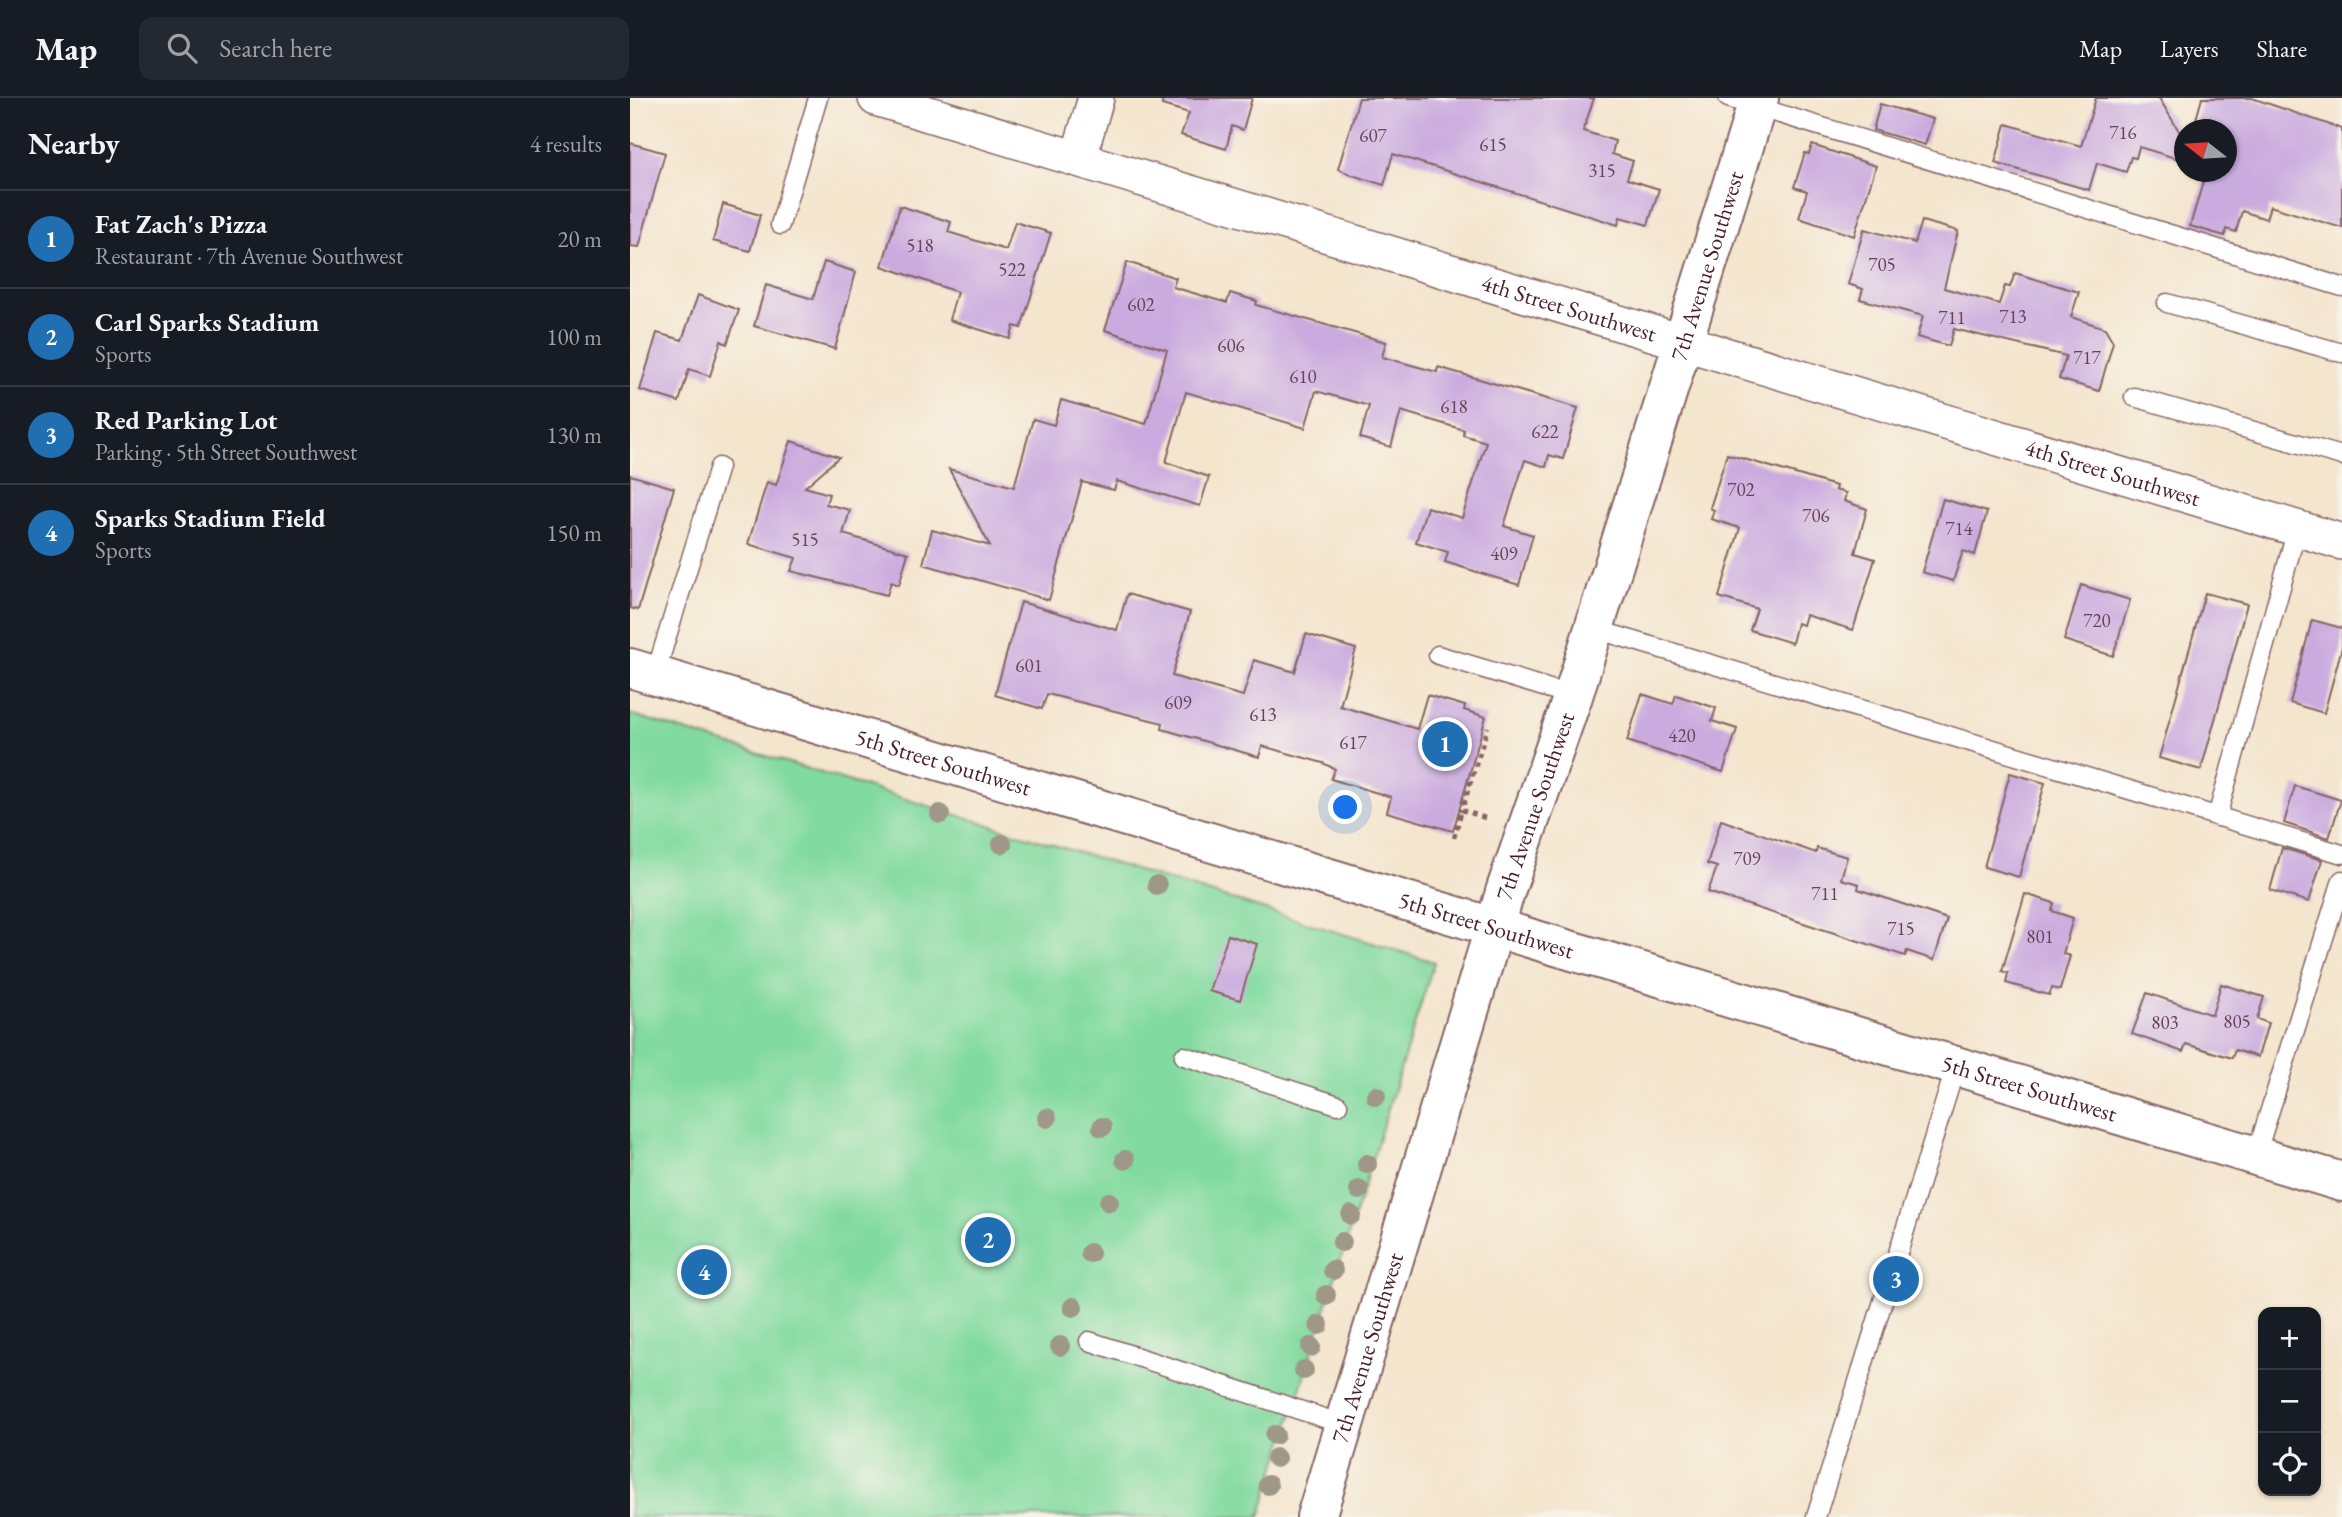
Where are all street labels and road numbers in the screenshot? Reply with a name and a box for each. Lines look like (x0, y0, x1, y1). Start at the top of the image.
street label: 7th Avenue Southwest (1663, 167, 1751, 364)
street label: 4th Street Southwest (1478, 267, 1661, 349)
street label: 4th Street Southwest (2021, 432, 2204, 513)
street label: 7th Avenue Southwest (1489, 707, 1582, 904)
street label: 5th Street Southwest (852, 722, 1035, 803)
street label: 5th Street Southwest (1395, 885, 1578, 966)
street label: 5th Street Southwest (1938, 1048, 2121, 1129)
street label: 7th Avenue Southwest (1324, 1248, 1410, 1446)

